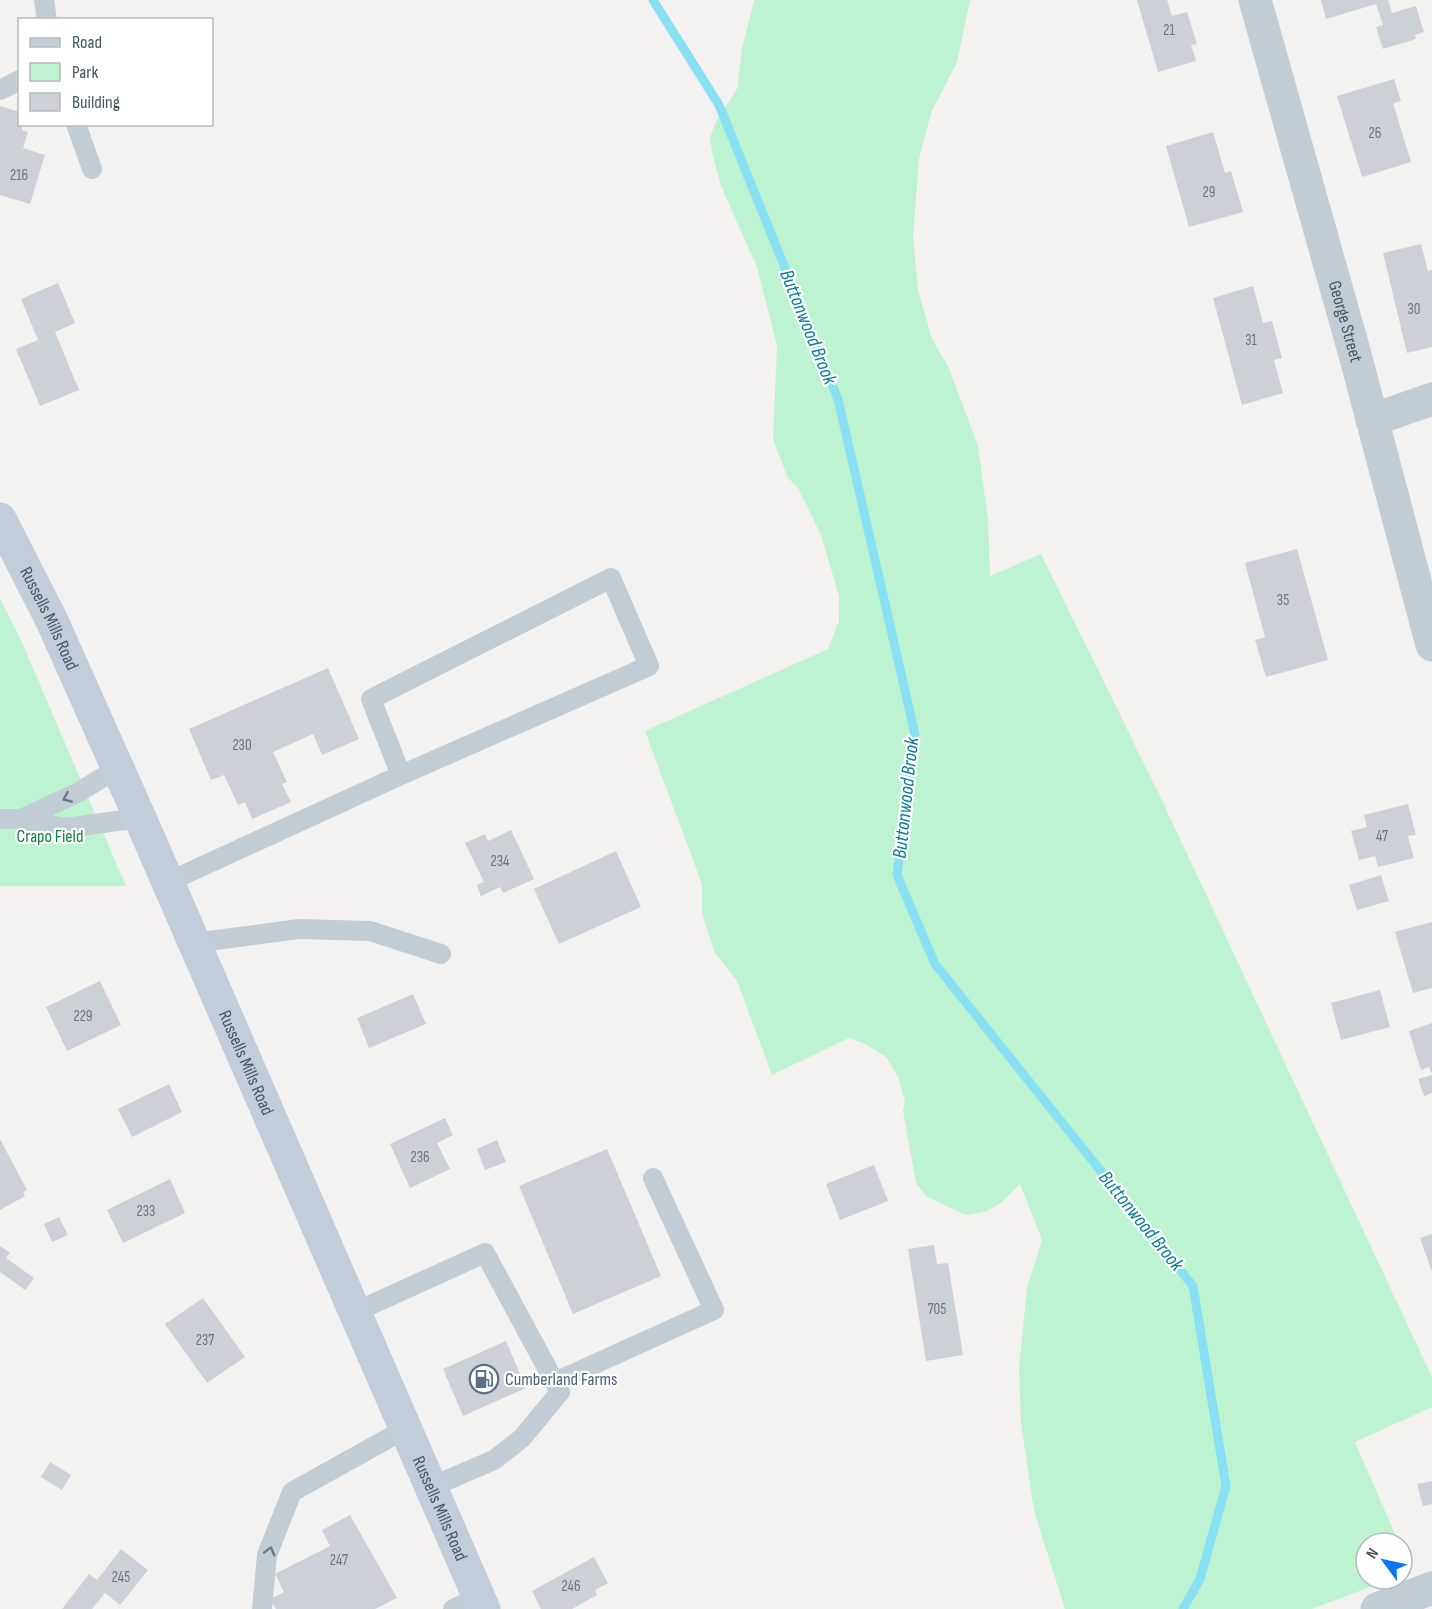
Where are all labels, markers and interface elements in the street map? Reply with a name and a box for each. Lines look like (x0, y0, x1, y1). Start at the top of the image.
legend (18, 18, 213, 126)
house number: 21 (1163, 21, 1175, 40)
text: Road (72, 32, 102, 53)
text: Park (72, 62, 98, 83)
text: Building (72, 92, 120, 113)
house number: 26 (1369, 124, 1381, 143)
house number: 216 (10, 166, 28, 185)
house number: 29 (1203, 183, 1215, 202)
water label: Buttonwood Brook (774, 266, 842, 388)
street label: George Street (1324, 278, 1367, 365)
house number: 30 (1408, 300, 1420, 319)
house number: 31 (1245, 331, 1258, 350)
street label: Russells Mills Road (16, 563, 83, 673)
house number: 35 (1277, 591, 1289, 610)
house number: 230 (232, 736, 252, 755)
water label: Buttonwood Brook (888, 736, 924, 860)
one-way arrow (63, 790, 74, 802)
park label: Crapo Field (17, 826, 83, 847)
house number: 47 (1376, 827, 1388, 846)
house number: 234 (491, 852, 509, 871)
house number: 229 (73, 1007, 93, 1026)
street label: Russells Mills Road (214, 1007, 278, 1118)
house number: 236 (410, 1148, 430, 1167)
water label: Buttonwood Brook (1093, 1166, 1189, 1276)
house number: 233 (137, 1202, 155, 1221)
house number: 705 (928, 1300, 946, 1319)
house number: 237 (196, 1331, 214, 1350)
fuel station icon: Cumberland Farms (468, 1363, 500, 1395)
place label: Cumberland Farms (505, 1369, 618, 1390)
street label: Russells Mills Road (408, 1453, 472, 1564)
north arrow (1354, 1531, 1414, 1591)
text: N (1362, 1545, 1383, 1562)
one-way arrow (263, 1546, 275, 1557)
house number: 247 (330, 1551, 348, 1570)
house number: 245 (112, 1568, 130, 1587)
house number: 246 (562, 1577, 580, 1596)

